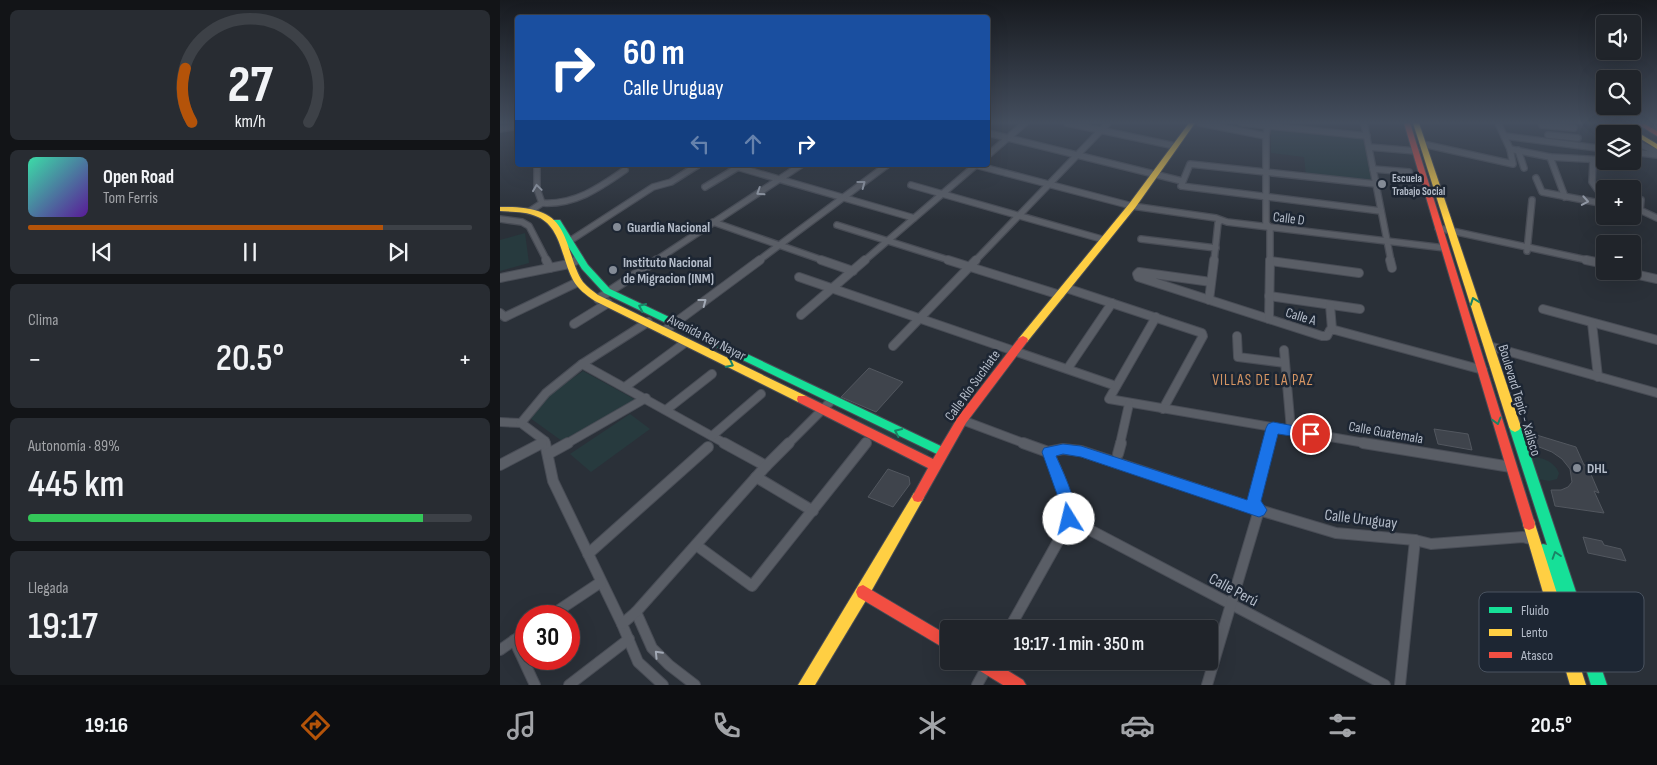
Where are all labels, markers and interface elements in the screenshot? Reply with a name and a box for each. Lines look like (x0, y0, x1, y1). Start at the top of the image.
map controls (1596, 15, 1641, 280)
button: sound (1596, 15, 1641, 60)
text: 60 m (623, 32, 685, 75)
icon: right (540, 35, 605, 100)
text: 27 (227, 54, 273, 117)
button: search (1596, 70, 1641, 115)
text: Calle Uruguay (623, 75, 723, 102)
text: km/h (235, 111, 265, 132)
button: layers (1596, 125, 1641, 170)
icon: left (686, 130, 714, 158)
icon: ahead (739, 130, 767, 158)
icon: right (792, 130, 820, 158)
text: Open Road (103, 166, 174, 189)
place label: Escuela Trabajo Social (1392, 172, 1445, 198)
marker: Escuela Trabajo Social (1376, 178, 1388, 190)
button: + (1596, 180, 1641, 225)
one-way arrow (856, 181, 866, 190)
one-way arrow (532, 184, 543, 192)
one-way arrow (756, 185, 765, 195)
text: Tom Ferris (103, 189, 158, 208)
one-way arrow (1581, 195, 1589, 205)
street label: Calle D (1272, 208, 1306, 229)
place label: Guardia Nacional (627, 219, 710, 236)
marker: Guardia Nacional (611, 221, 623, 233)
button: − (1596, 235, 1641, 280)
icon: previous (88, 238, 116, 266)
icon: pause (236, 238, 264, 266)
icon: next (384, 238, 412, 266)
place label: Instituto Nacional de Migracion (INM) (623, 254, 714, 287)
marker: Instituto Nacional de Migracion (INM) (607, 264, 619, 276)
one-way arrow (1470, 297, 1480, 306)
one-way arrow (697, 299, 706, 307)
one-way arrow (638, 303, 647, 313)
street label: Calle A (1284, 304, 1319, 329)
street label: Avenida Rey Nayar (664, 310, 749, 364)
text: Clima (28, 311, 58, 330)
text: 20.5° (216, 336, 284, 381)
street label: Boulevard Tepic - Xalisco (1495, 342, 1545, 458)
text: − (28, 343, 42, 376)
text: + (458, 343, 472, 376)
street label: Calle Río Suchiate (941, 347, 1004, 424)
one-way arrow (725, 358, 734, 368)
district label: VILLAS DE LA PAZ (1212, 371, 1314, 390)
pin (1290, 413, 1332, 455)
one-way arrow (1491, 416, 1502, 425)
street label: Calle Guatemala (1347, 418, 1425, 447)
icon: arrive (1297, 420, 1325, 448)
one-way arrow (894, 427, 903, 438)
text: Autonomía · 89% (28, 437, 120, 456)
place label: DHL (1587, 460, 1608, 477)
text: 445 km (28, 462, 124, 507)
marker: DHL (1571, 462, 1583, 474)
position arrow (1042, 492, 1094, 544)
street label: Calle Uruguay (1323, 506, 1398, 533)
one-way arrow (1552, 552, 1562, 560)
street label: Calle Perú (1205, 569, 1261, 611)
text: Llegada (28, 579, 69, 598)
legend (1479, 592, 1644, 672)
text: Fluido (1521, 602, 1549, 619)
text: 19:17 (28, 604, 98, 649)
speed limit sign: 30 (515, 605, 580, 670)
text: Lento (1521, 624, 1548, 641)
text: 19:17 · 1 min · 350 m (1014, 633, 1144, 656)
text: Atasco (1520, 647, 1553, 664)
one-way arrow (655, 651, 664, 660)
icon: directions (298, 708, 333, 743)
icon: music (504, 708, 539, 743)
icon: phone (709, 708, 744, 743)
icon: climate (915, 708, 950, 743)
icon: car (1120, 708, 1155, 743)
icon: filters (1325, 708, 1360, 743)
text: 19:16 (85, 712, 128, 739)
text: 20.5° (1531, 712, 1572, 739)

